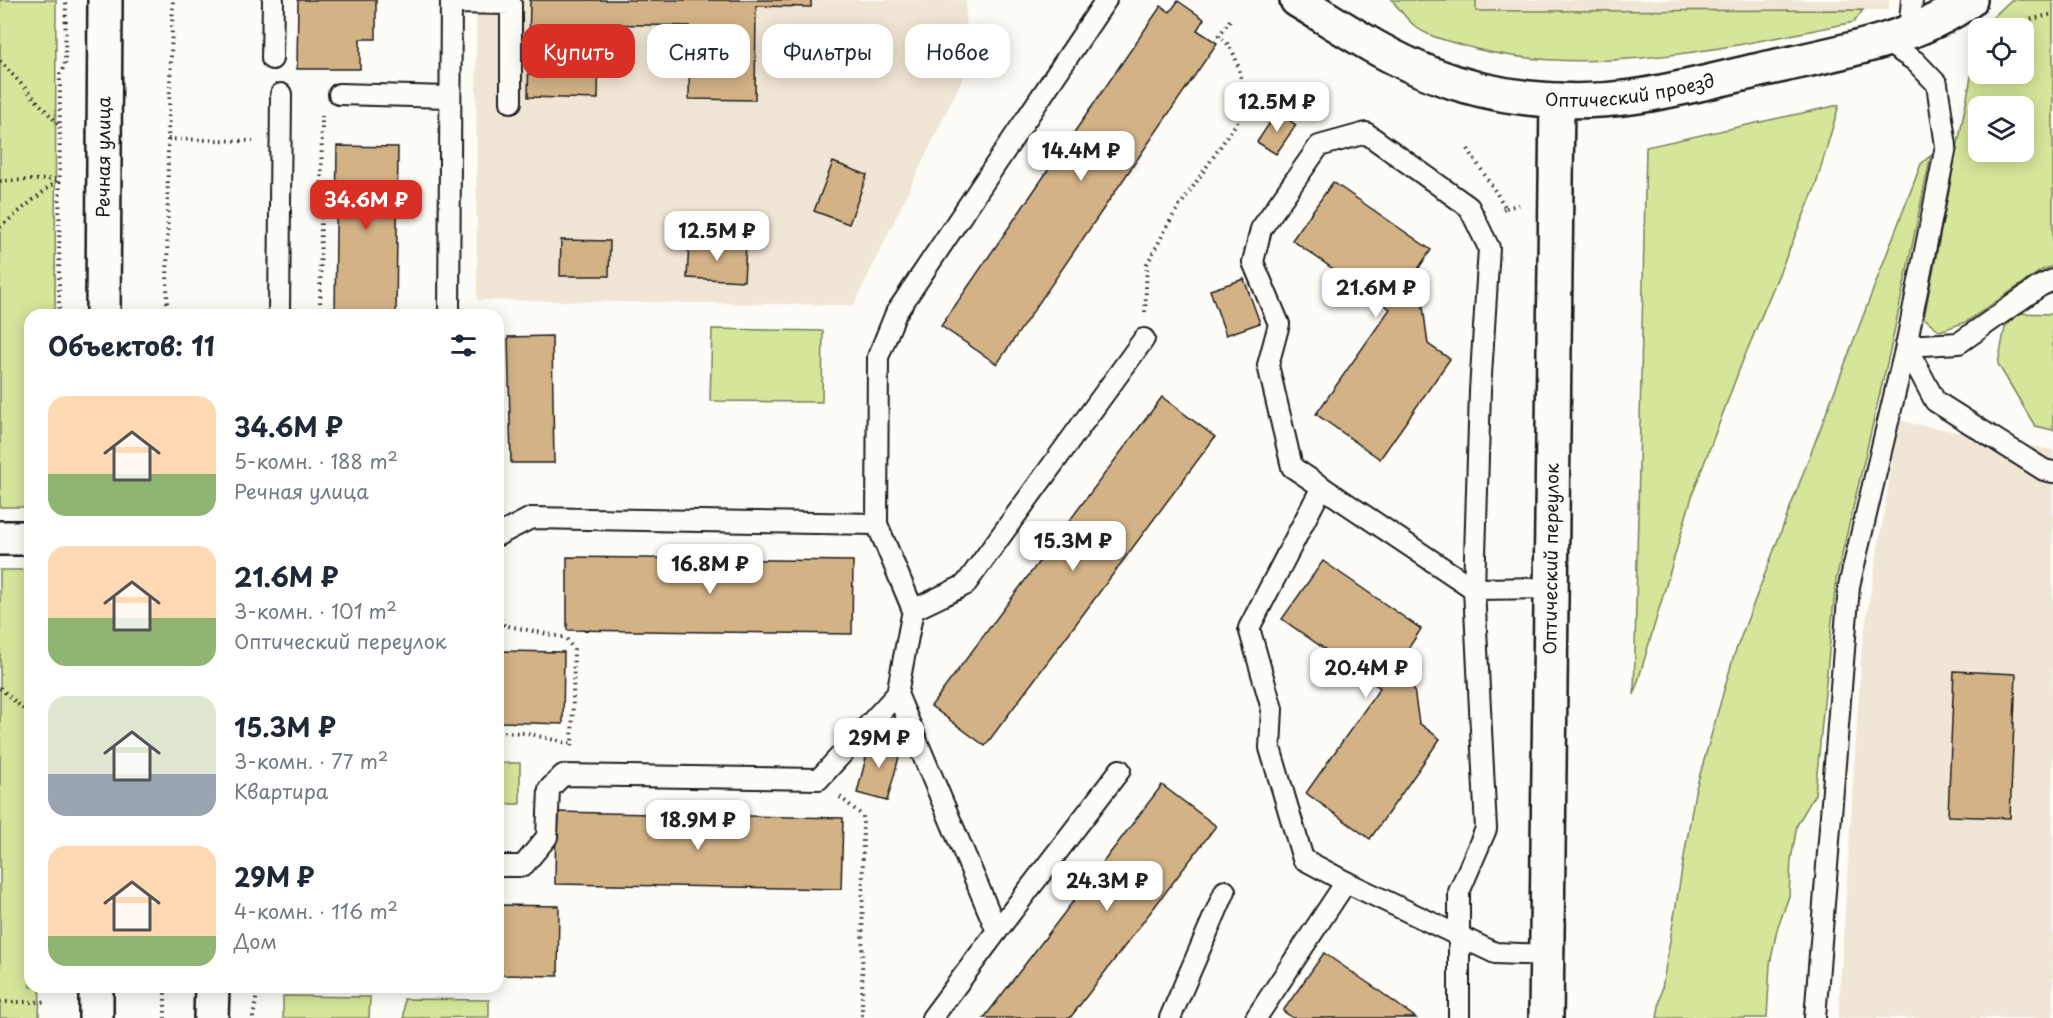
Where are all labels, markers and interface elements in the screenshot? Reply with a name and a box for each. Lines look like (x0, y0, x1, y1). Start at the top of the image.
map controls (1968, 18, 2034, 162)
button: locate (1968, 18, 2034, 84)
chip: Купить (522, 24, 635, 78)
chip: Снять (647, 24, 750, 78)
chip: Фильтры (762, 24, 893, 78)
chip: Новое (905, 24, 1010, 78)
street label: Оптический проезд (1544, 66, 1717, 113)
pin: 12.5M ₽ (1222, 82, 1332, 133)
text: 12.5M ₽ (1238, 86, 1316, 116)
street label: Речная улица (89, 95, 116, 218)
button: layers (1968, 96, 2034, 162)
pin: 14.4M ₽ (1026, 131, 1136, 182)
text: 14.4M ₽ (1042, 135, 1120, 165)
pin: 34.6M ₽ (311, 180, 421, 231)
text: 34.6M ₽ (324, 184, 408, 214)
pin: 12.5M ₽ (662, 211, 772, 262)
text: 12.5M ₽ (678, 215, 756, 245)
pin: 21.6M ₽ (1321, 268, 1431, 319)
text: 21.6M ₽ (1336, 272, 1416, 302)
text: Объектов: 11 (48, 326, 215, 365)
icon: filters (447, 329, 480, 362)
text: 34.6M ₽ (234, 407, 343, 446)
icon: home (96, 420, 168, 492)
text: 5-комн. · 188 m² (234, 446, 398, 476)
street label: Оптический переулок (1535, 463, 1565, 655)
text: Речная улица (234, 476, 369, 506)
pin: 15.3M ₽ (1018, 521, 1128, 572)
text: 15.3M ₽ (1034, 525, 1112, 555)
pin: 16.8M ₽ (655, 544, 765, 595)
text: 16.8M ₽ (671, 548, 749, 578)
text: 21.6M ₽ (234, 557, 338, 596)
icon: home (96, 570, 168, 642)
text: 3-комн. · 101 m² (234, 596, 397, 626)
text: Оптический переулок (234, 626, 447, 656)
pin: 20.4M ₽ (1311, 648, 1421, 699)
text: 20.4M ₽ (1324, 652, 1408, 682)
text: 15.3M ₽ (234, 707, 336, 746)
pin: 29M ₽ (837, 718, 921, 769)
icon: home (96, 720, 168, 792)
text: 29M ₽ (848, 722, 910, 752)
text: 3-комн. · 77 m² (234, 746, 388, 776)
text: Квартира (234, 776, 328, 806)
pin: 18.9M ₽ (643, 800, 753, 851)
text: 18.9M ₽ (660, 804, 736, 834)
text: 29M ₽ (234, 857, 315, 896)
pin: 24.3M ₽ (1052, 861, 1162, 912)
text: 24.3M ₽ (1066, 865, 1148, 895)
icon: home (96, 870, 168, 942)
text: 4-комн. · 116 m² (234, 896, 398, 926)
text: Дом (234, 926, 277, 956)

